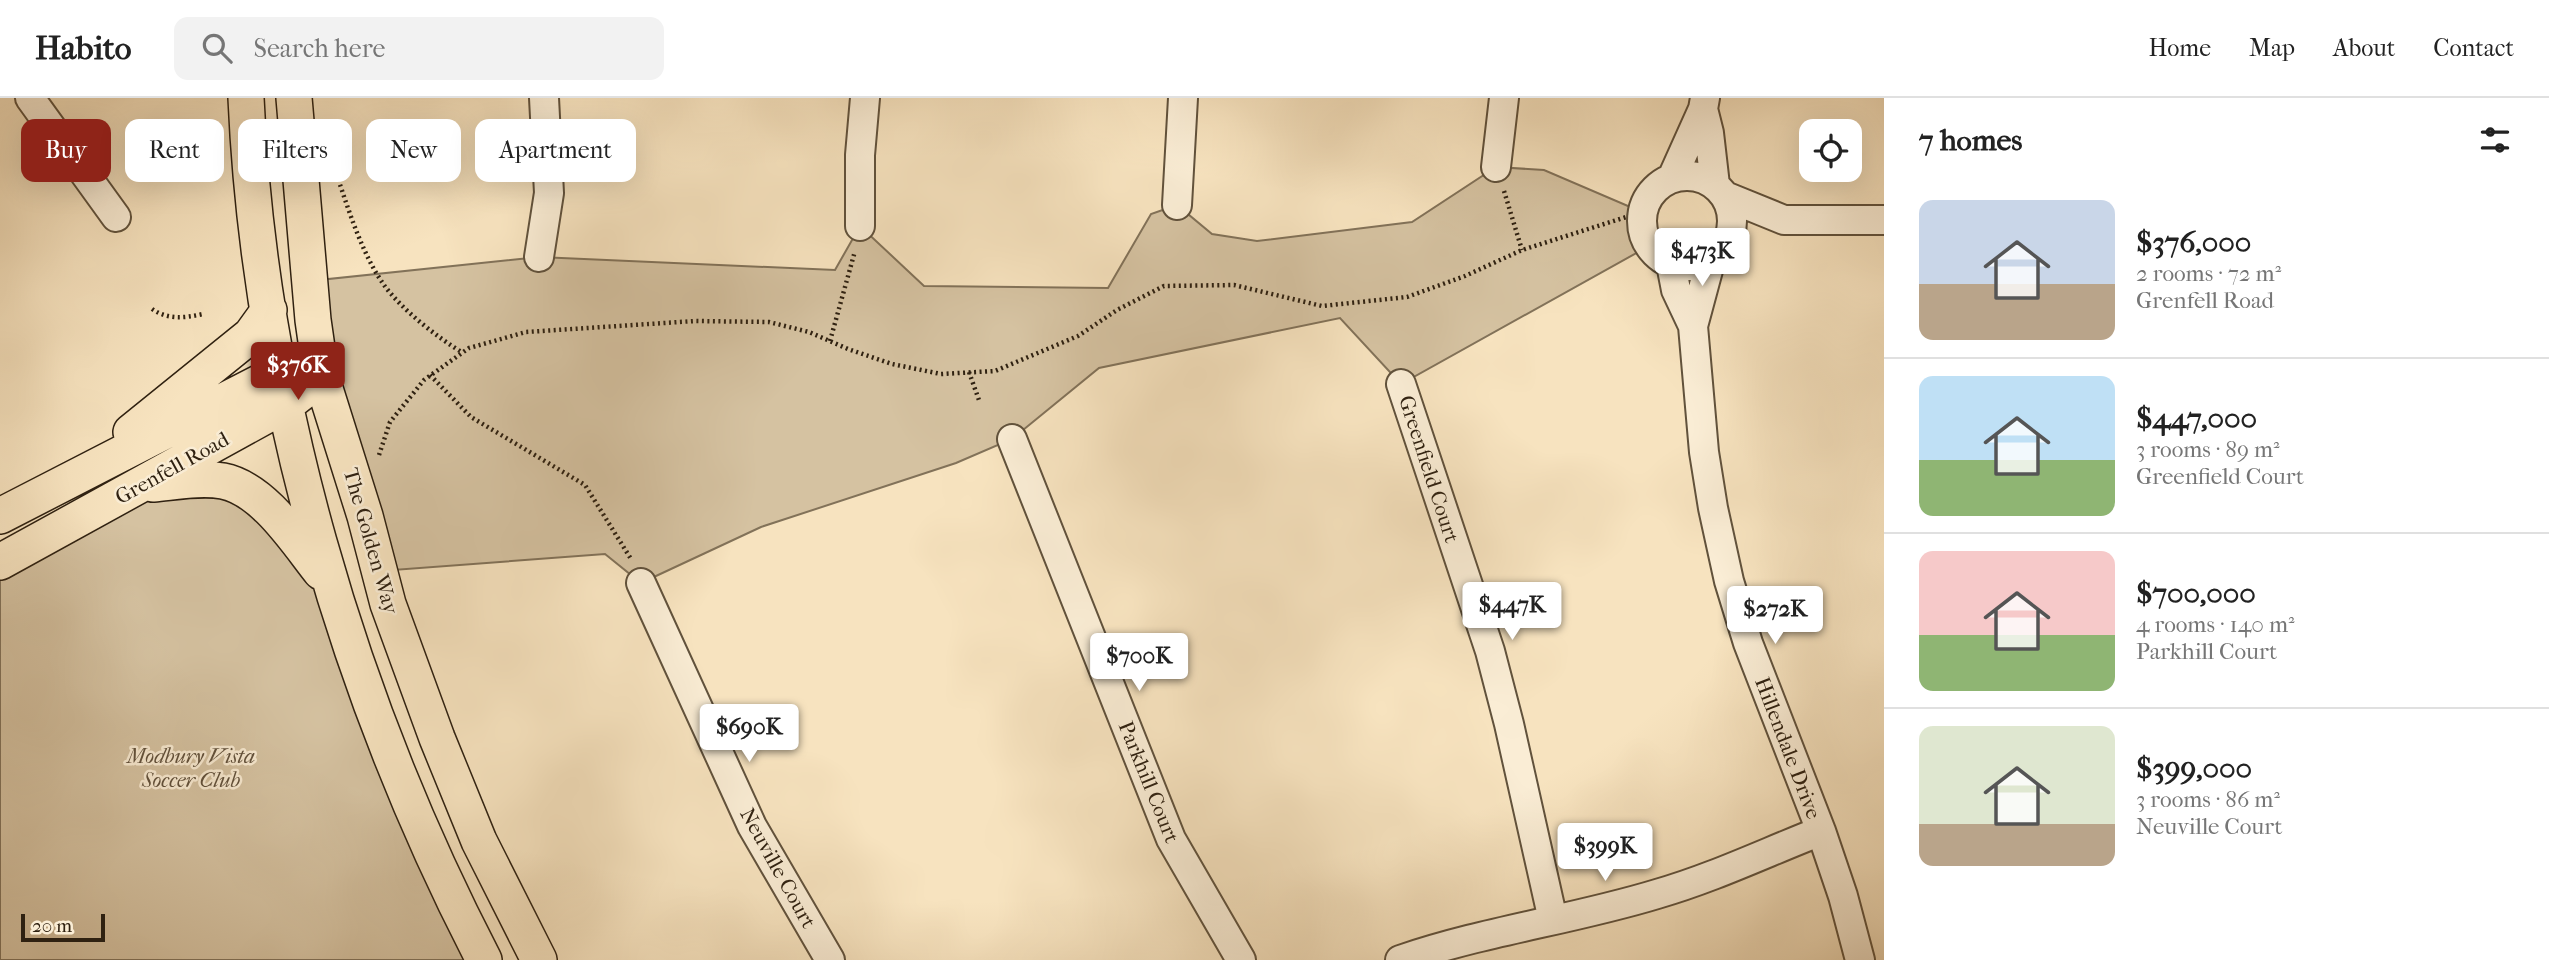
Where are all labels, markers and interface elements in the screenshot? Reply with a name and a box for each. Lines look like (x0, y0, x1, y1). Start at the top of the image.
search box (174, 17, 664, 80)
text: Habito (35, 29, 132, 68)
icon: search (198, 29, 236, 67)
text: Search here (254, 33, 385, 64)
text: Home (2149, 34, 2211, 62)
text: Map (2249, 34, 2295, 62)
text: About (2333, 34, 2395, 62)
text: Contact (2433, 34, 2514, 62)
chip: Buy (21, 119, 111, 182)
chip: Rent (125, 119, 224, 182)
chip: Filters (238, 119, 352, 182)
chip: New (366, 119, 461, 182)
chip: Apartment (475, 119, 636, 182)
map controls (1799, 119, 1862, 182)
button: locate (1799, 119, 1862, 182)
icon: filters (2476, 121, 2514, 159)
text: 7 homes (1919, 123, 2022, 158)
text: $376,000 (2136, 225, 2251, 260)
pin: $473K (1653, 228, 1751, 288)
icon: home (1975, 228, 2059, 312)
text: $473K (1671, 237, 1733, 264)
text: 2 rooms · 72 m² (2136, 260, 2281, 287)
text: Grenfell Road (2136, 287, 2274, 314)
pin: $376K (249, 342, 347, 402)
text: $376K (267, 351, 329, 378)
street label: Greenfield Court (1394, 392, 1464, 546)
text: $447,000 (2136, 401, 2257, 436)
icon: home (1975, 404, 2059, 488)
street label: Grenfell Road (111, 427, 233, 509)
text: 3 rooms · 89 m² (2136, 436, 2280, 463)
text: Greenfield Court (2136, 463, 2304, 490)
street label: The Golden Way (339, 465, 403, 617)
text: $700,000 (2136, 576, 2256, 611)
icon: home (1975, 579, 2059, 663)
pin: $447K (1463, 582, 1561, 642)
pin: $272K (1726, 587, 1824, 646)
text: $447K (1478, 591, 1546, 618)
text: $272K (1743, 595, 1807, 622)
text: 4 rooms · 140 m² (2136, 611, 2295, 638)
pin: $700K (1090, 634, 1188, 693)
text: Parkhill Court (2136, 638, 2277, 665)
text: $700K (1106, 642, 1172, 669)
street label: Hillendale Drive (1750, 674, 1826, 822)
pin: $690K (700, 704, 798, 764)
text: $690K (716, 713, 782, 740)
street label: Parkhill Court (1114, 718, 1184, 847)
park label: Modbury Vista Soccer Club (125, 744, 255, 792)
text: $399,000 (2136, 751, 2252, 786)
icon: home (1975, 754, 2059, 838)
text: 3 rooms · 86 m² (2136, 786, 2280, 813)
street label: Neuville Court (735, 804, 821, 933)
text: Neuville Court (2136, 813, 2282, 840)
pin: $399K (1556, 824, 1654, 883)
text: $399K (1574, 832, 1636, 859)
scale bar (21, 911, 105, 943)
text: 20 m (32, 915, 72, 937)

